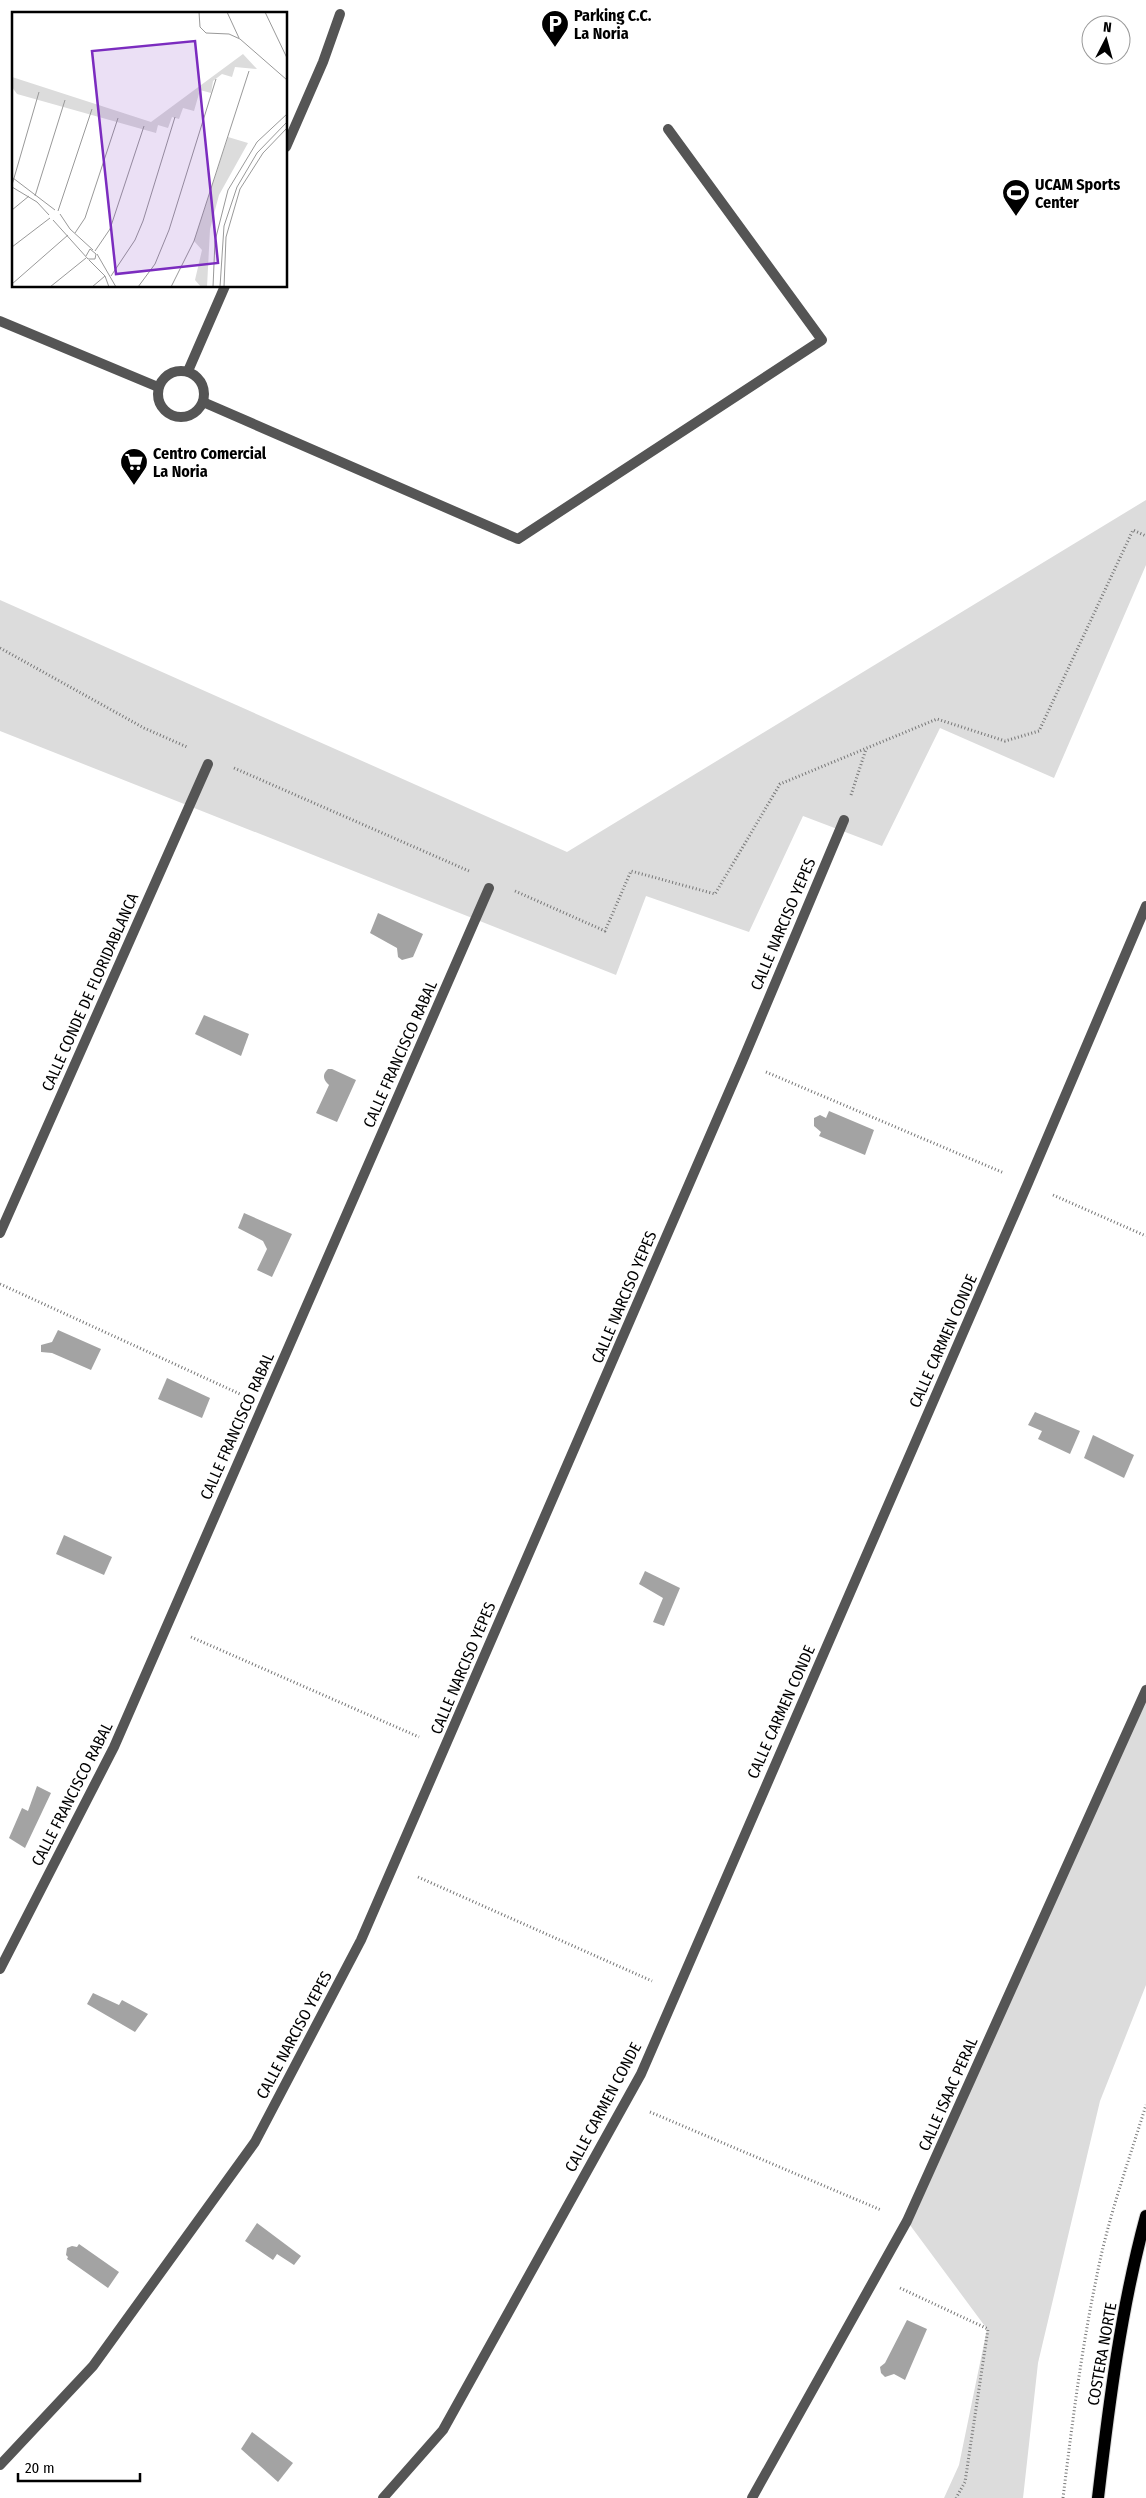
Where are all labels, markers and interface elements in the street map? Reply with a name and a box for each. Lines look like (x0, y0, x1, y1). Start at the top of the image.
place label: Parking C.C. La Noria (574, 6, 652, 43)
parking icon: Parking C.C. La Noria (540, 9, 570, 48)
inset map (12, 12, 288, 288)
north arrow (1081, 15, 1131, 65)
text: N (1102, 19, 1112, 36)
place label: UCAM Sports Center (1035, 175, 1120, 212)
sports icon: UCAM Sports Center (1001, 178, 1031, 217)
place label: Centro Comercial La Noria (153, 444, 267, 481)
supermarket icon: Centro Comercial La Noria (119, 447, 149, 486)
street label: CALLE NARCISO YEPES (747, 855, 819, 993)
street label: CALLE CONDE DE FLORIDABLANCA (38, 889, 143, 1094)
street label: CALLE FRANCISCO RABAL (359, 977, 441, 1131)
street label: CALLE NARCISO YEPES (588, 1228, 660, 1366)
street label: CALLE CARMEN CONDE (905, 1271, 981, 1411)
street label: CALLE FRANCISCO RABAL (196, 1349, 278, 1503)
street label: CALLE NARCISO YEPES (427, 1599, 499, 1737)
street label: CALLE CARMEN CONDE (743, 1642, 819, 1782)
street label: CALLE FRANCISCO RABAL (27, 1719, 117, 1869)
street label: CALLE NARCISO YEPES (252, 1968, 336, 2102)
street label: CALLE ISAAC PERAL (914, 2034, 982, 2154)
street label: CALLE CARMEN CONDE (561, 2039, 645, 2175)
street label: COSTERA NORTE (1084, 2301, 1120, 2407)
scale bar (18, 2450, 140, 2482)
text: 20 m (25, 2459, 55, 2477)

